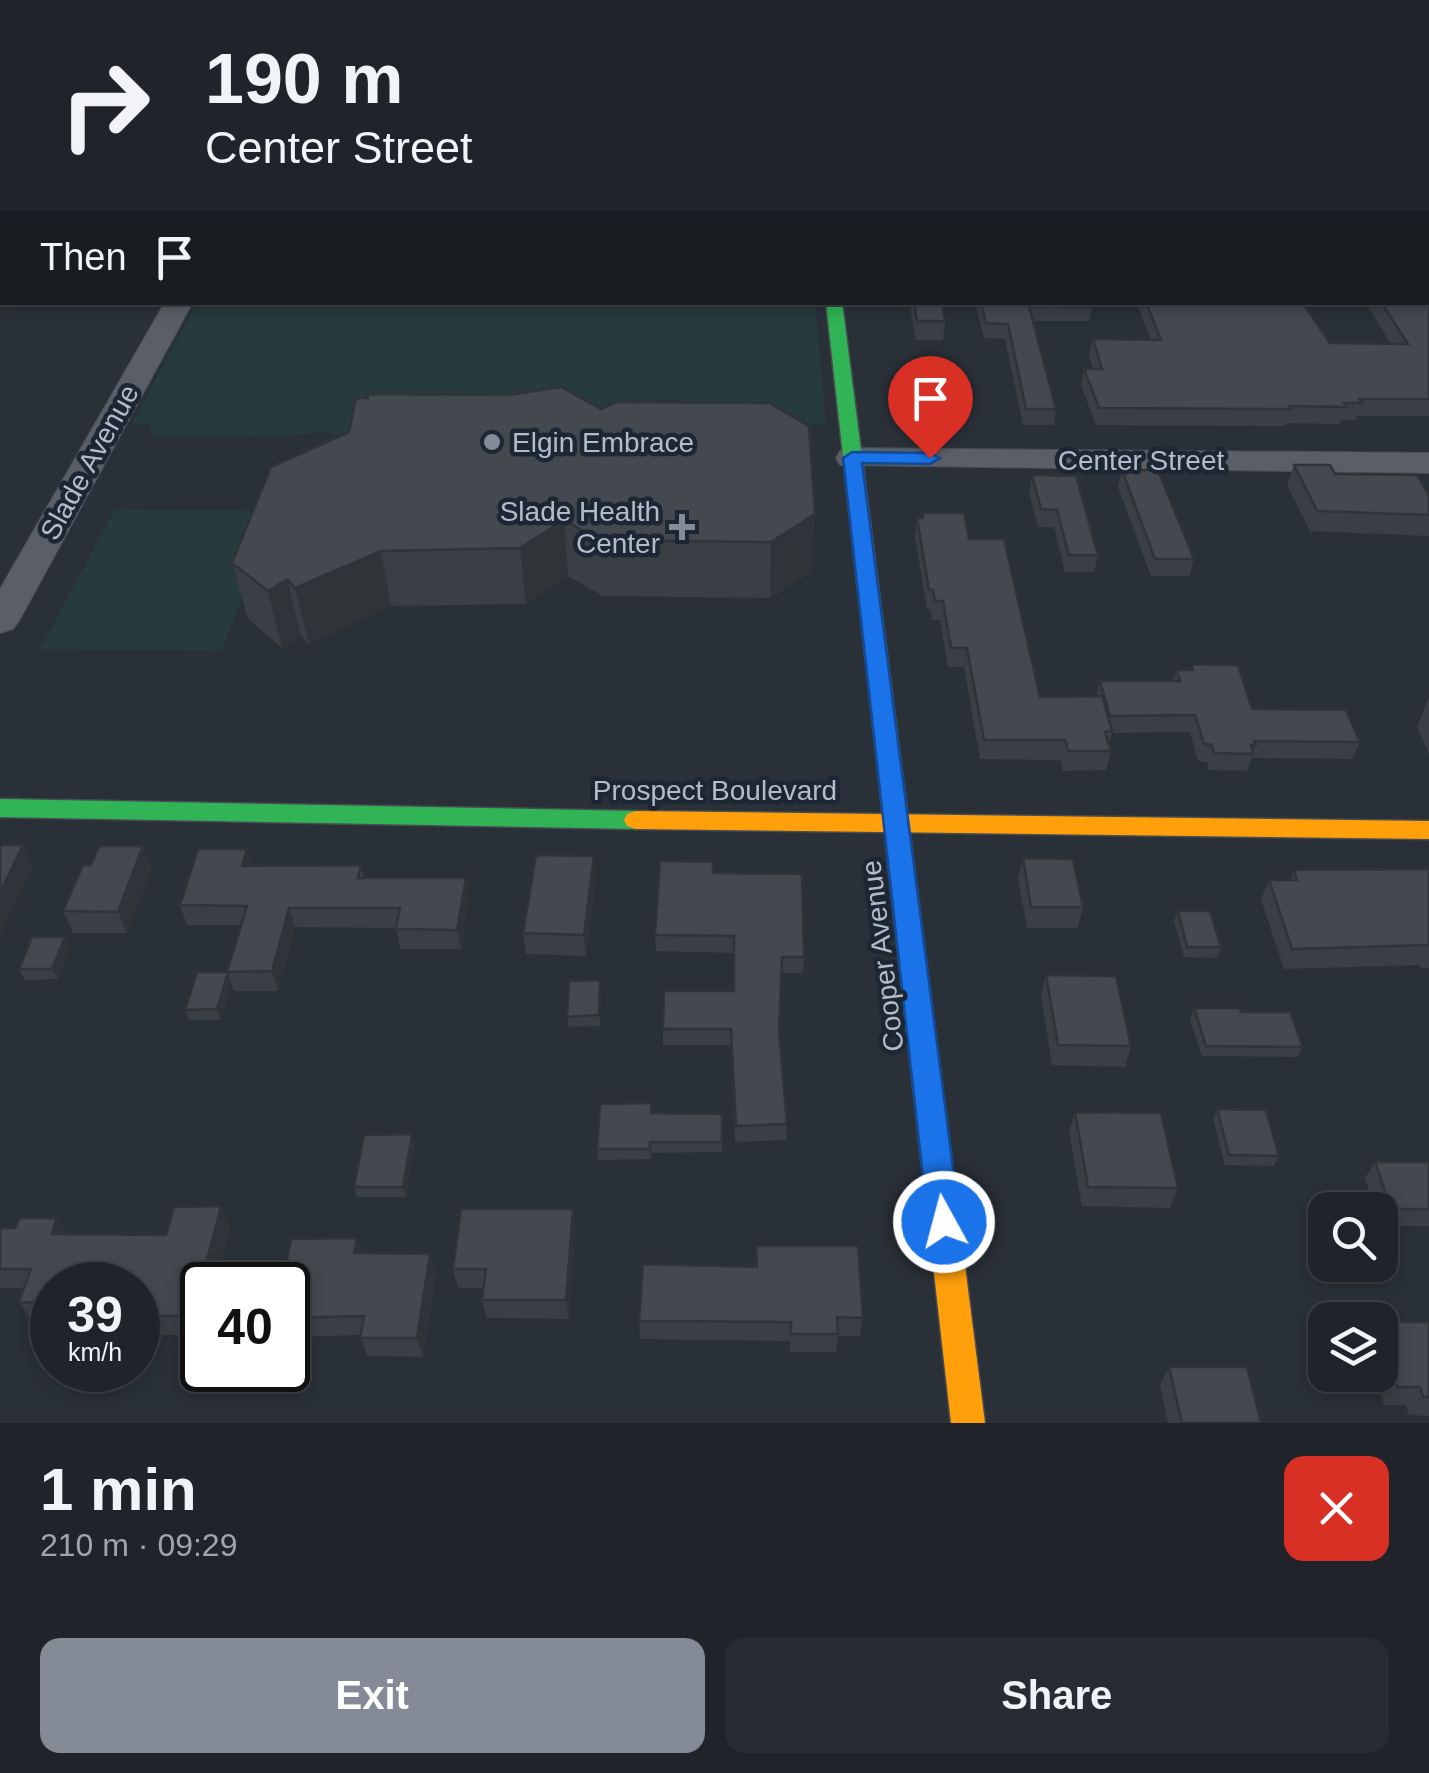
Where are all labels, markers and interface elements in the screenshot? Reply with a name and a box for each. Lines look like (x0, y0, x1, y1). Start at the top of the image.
icon: right (40, 40, 170, 170)
text: 190 m (205, 40, 403, 118)
text: Center Street (205, 122, 473, 173)
icon: arrive (147, 230, 202, 285)
text: Then (40, 236, 127, 278)
pin (888, 356, 973, 459)
icon: arrive (903, 371, 958, 426)
street label: Slade Avenue (34, 379, 145, 545)
place label: Elgin Embrace (512, 427, 694, 458)
marker: Elgin Embrace (481, 431, 503, 453)
street label: Center Street (1058, 445, 1224, 476)
place label: Slade Health Center (500, 496, 660, 559)
marker: Slade Health Center (669, 514, 695, 540)
street label: Prospect Boulevard (593, 775, 837, 806)
street label: Cooper Avenue (855, 859, 910, 1053)
position arrow (892, 1170, 996, 1274)
map controls (1308, 1192, 1398, 1392)
button: search (1308, 1192, 1398, 1282)
speed limit sign: 40 (180, 1262, 310, 1392)
text: 39 (67, 1287, 123, 1343)
button: layers (1308, 1302, 1398, 1392)
text: km/h (68, 1338, 122, 1366)
text: 1 min (40, 1456, 197, 1523)
button: close (1284, 1456, 1389, 1561)
text: 210 m · 09:29 (40, 1527, 237, 1563)
button: Exit (40, 1638, 705, 1753)
button: Share (725, 1638, 1389, 1753)

